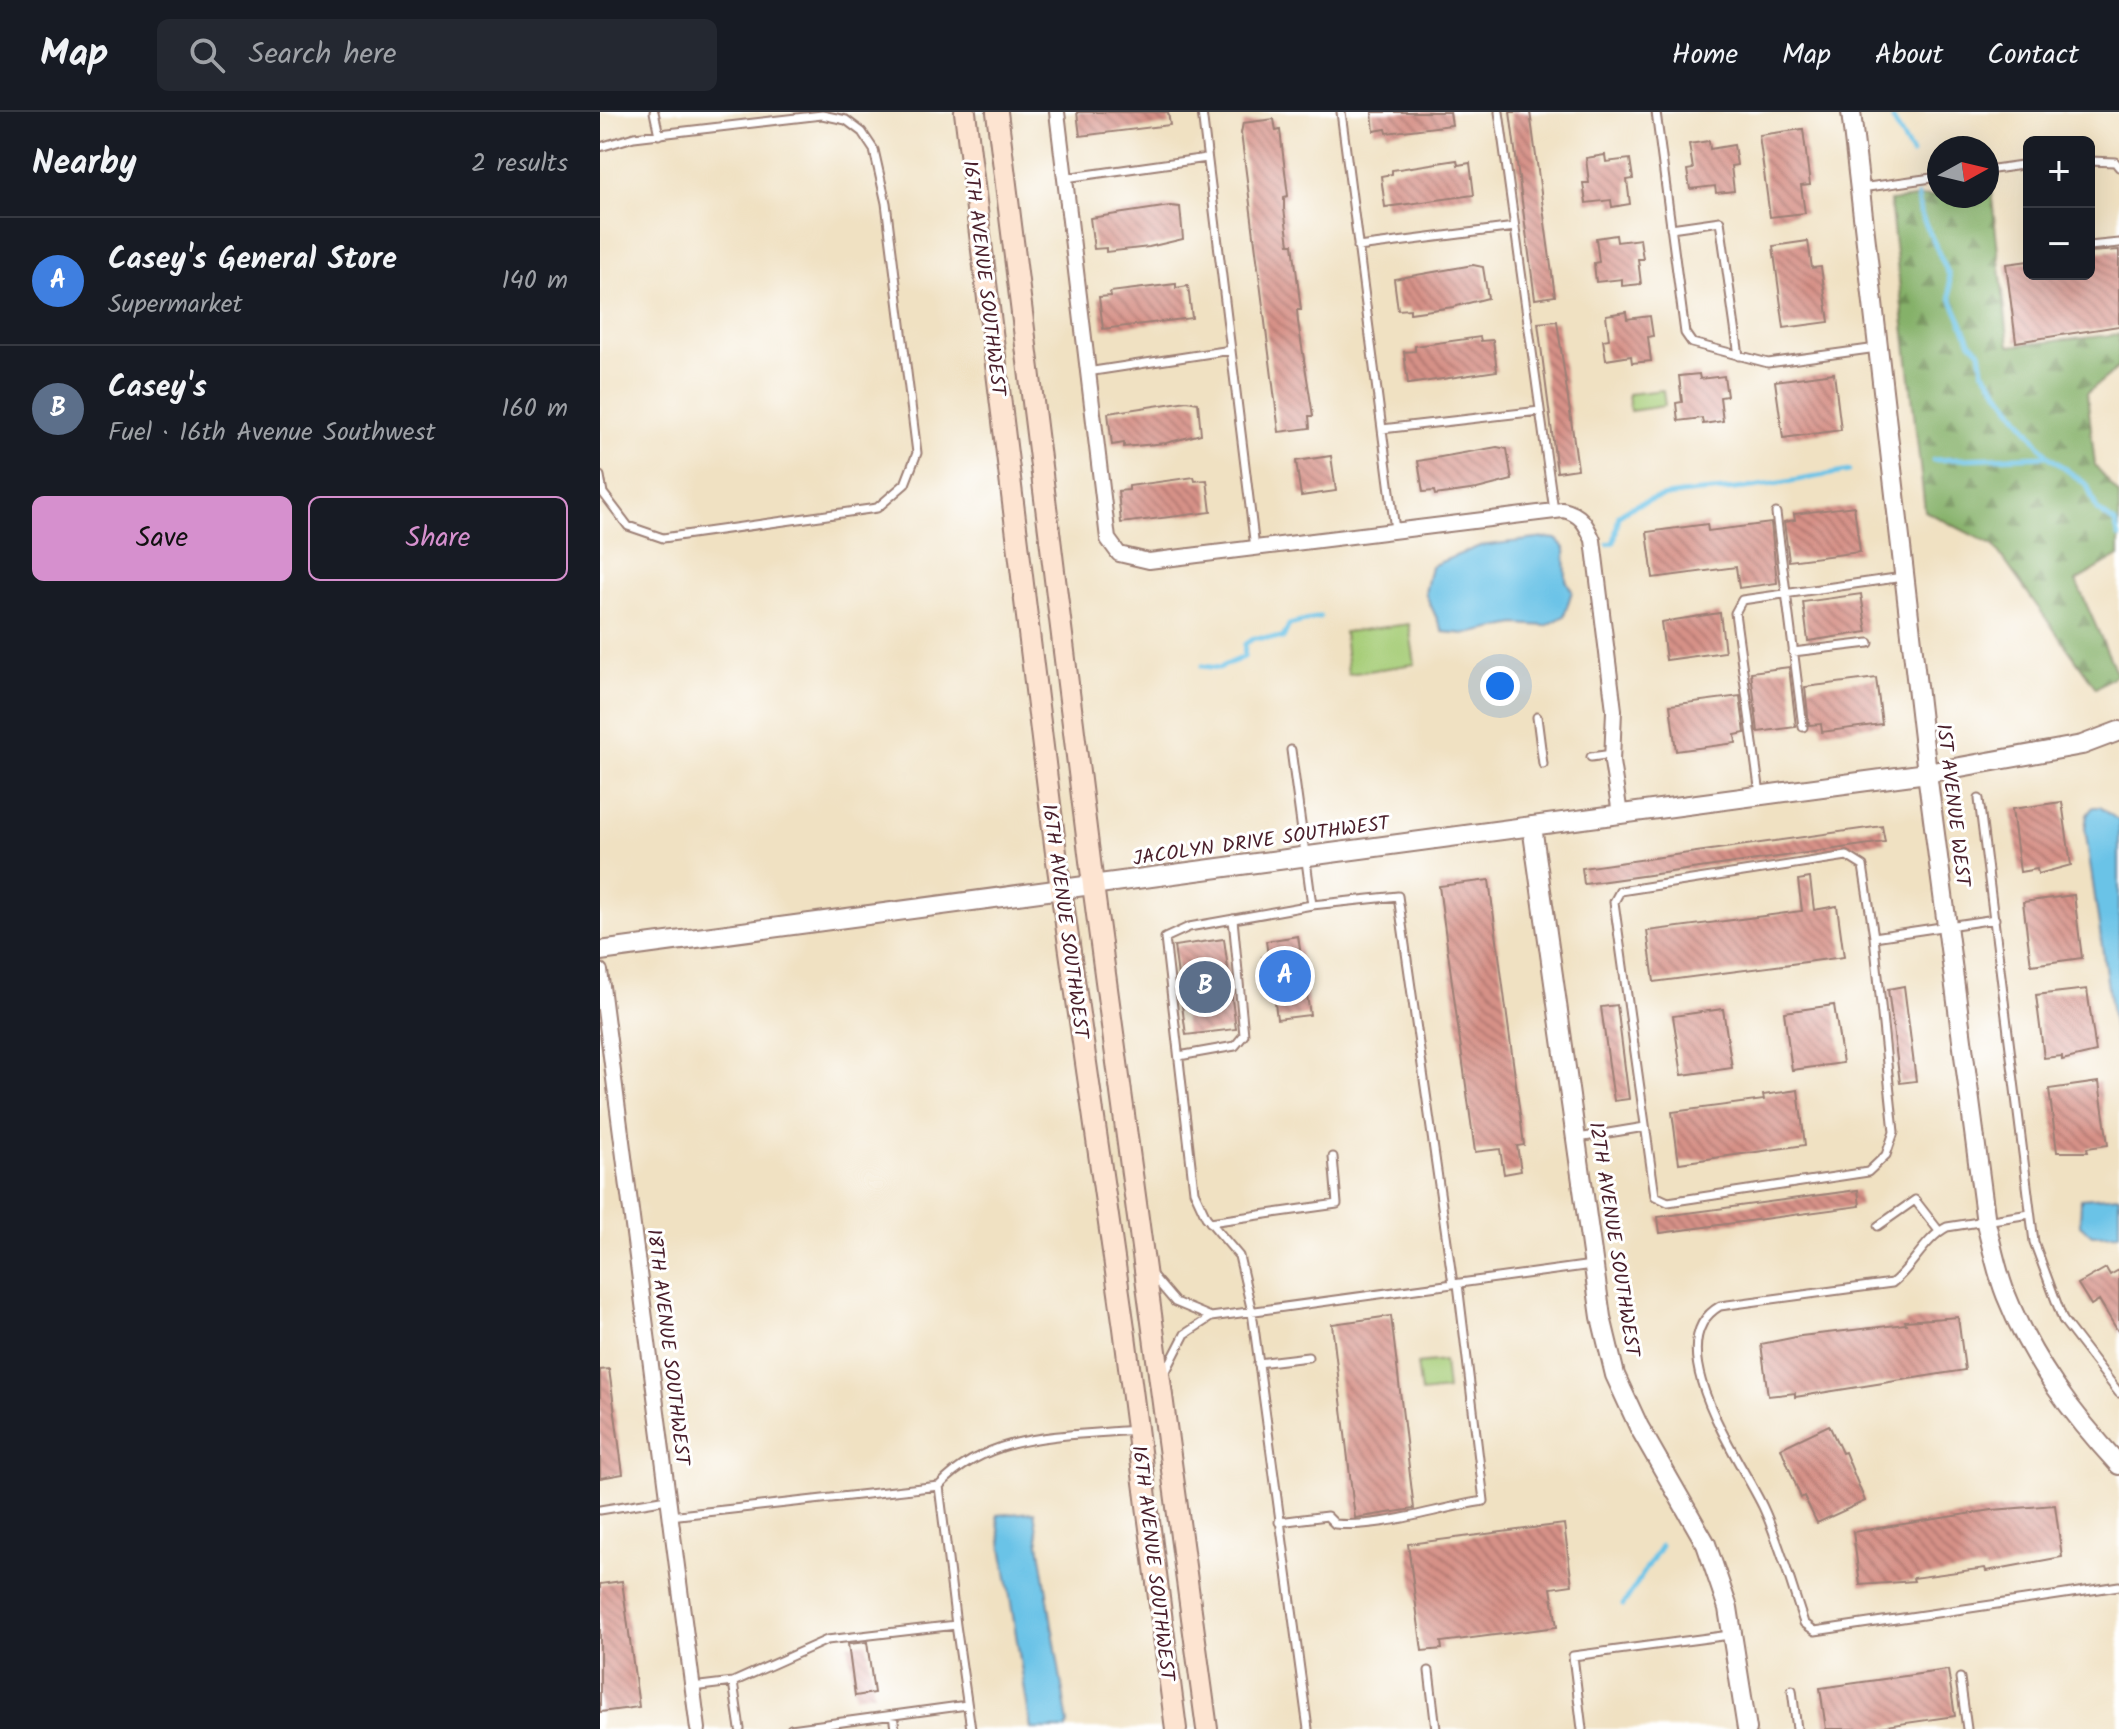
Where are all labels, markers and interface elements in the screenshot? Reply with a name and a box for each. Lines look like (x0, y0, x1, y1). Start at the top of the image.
search box (157, 19, 717, 91)
text: Map (40, 25, 109, 85)
text: Search here (249, 31, 396, 79)
icon: search (185, 33, 229, 77)
text: Home (1672, 33, 1738, 78)
text: Map (1782, 33, 1831, 78)
text: About (1875, 33, 1943, 78)
text: Contact (1987, 33, 2079, 78)
north arrow (1927, 136, 1999, 208)
map controls (2023, 136, 2095, 280)
button: + (2023, 136, 2095, 208)
text: Nearby (32, 137, 137, 191)
text: 2 results (471, 143, 568, 185)
street label: 16TH AVENUE SOUTHWEST (953, 159, 1014, 400)
button: − (2023, 208, 2095, 280)
text: Casey's General Store (108, 236, 397, 284)
text: A (50, 260, 66, 302)
text: 140 m (501, 260, 568, 302)
text: Supermarket (108, 284, 243, 326)
text: Casey's (108, 364, 207, 412)
text: B (50, 388, 66, 430)
text: 160 m (501, 388, 568, 430)
text: Fuel · 16th Avenue Southwest (108, 412, 436, 454)
button: Save (32, 496, 292, 581)
button: Share (308, 496, 568, 581)
your location (1480, 666, 1520, 706)
street label: 1ST AVENUE WEST (1926, 722, 1978, 891)
street label: 16TH AVENUE SOUTHWEST (1032, 802, 1097, 1043)
street label: JACOLYN DRIVE SOUTHWEST (1131, 808, 1394, 876)
pin: A (1259, 946, 1311, 1006)
pin: B (1179, 957, 1231, 1017)
street label: 12TH AVENUE SOUTHWEST (1579, 1120, 1648, 1361)
street label: 18TH AVENUE SOUTHWEST (637, 1227, 698, 1469)
street label: 16TH AVENUE SOUTHWEST (1122, 1444, 1183, 1685)

